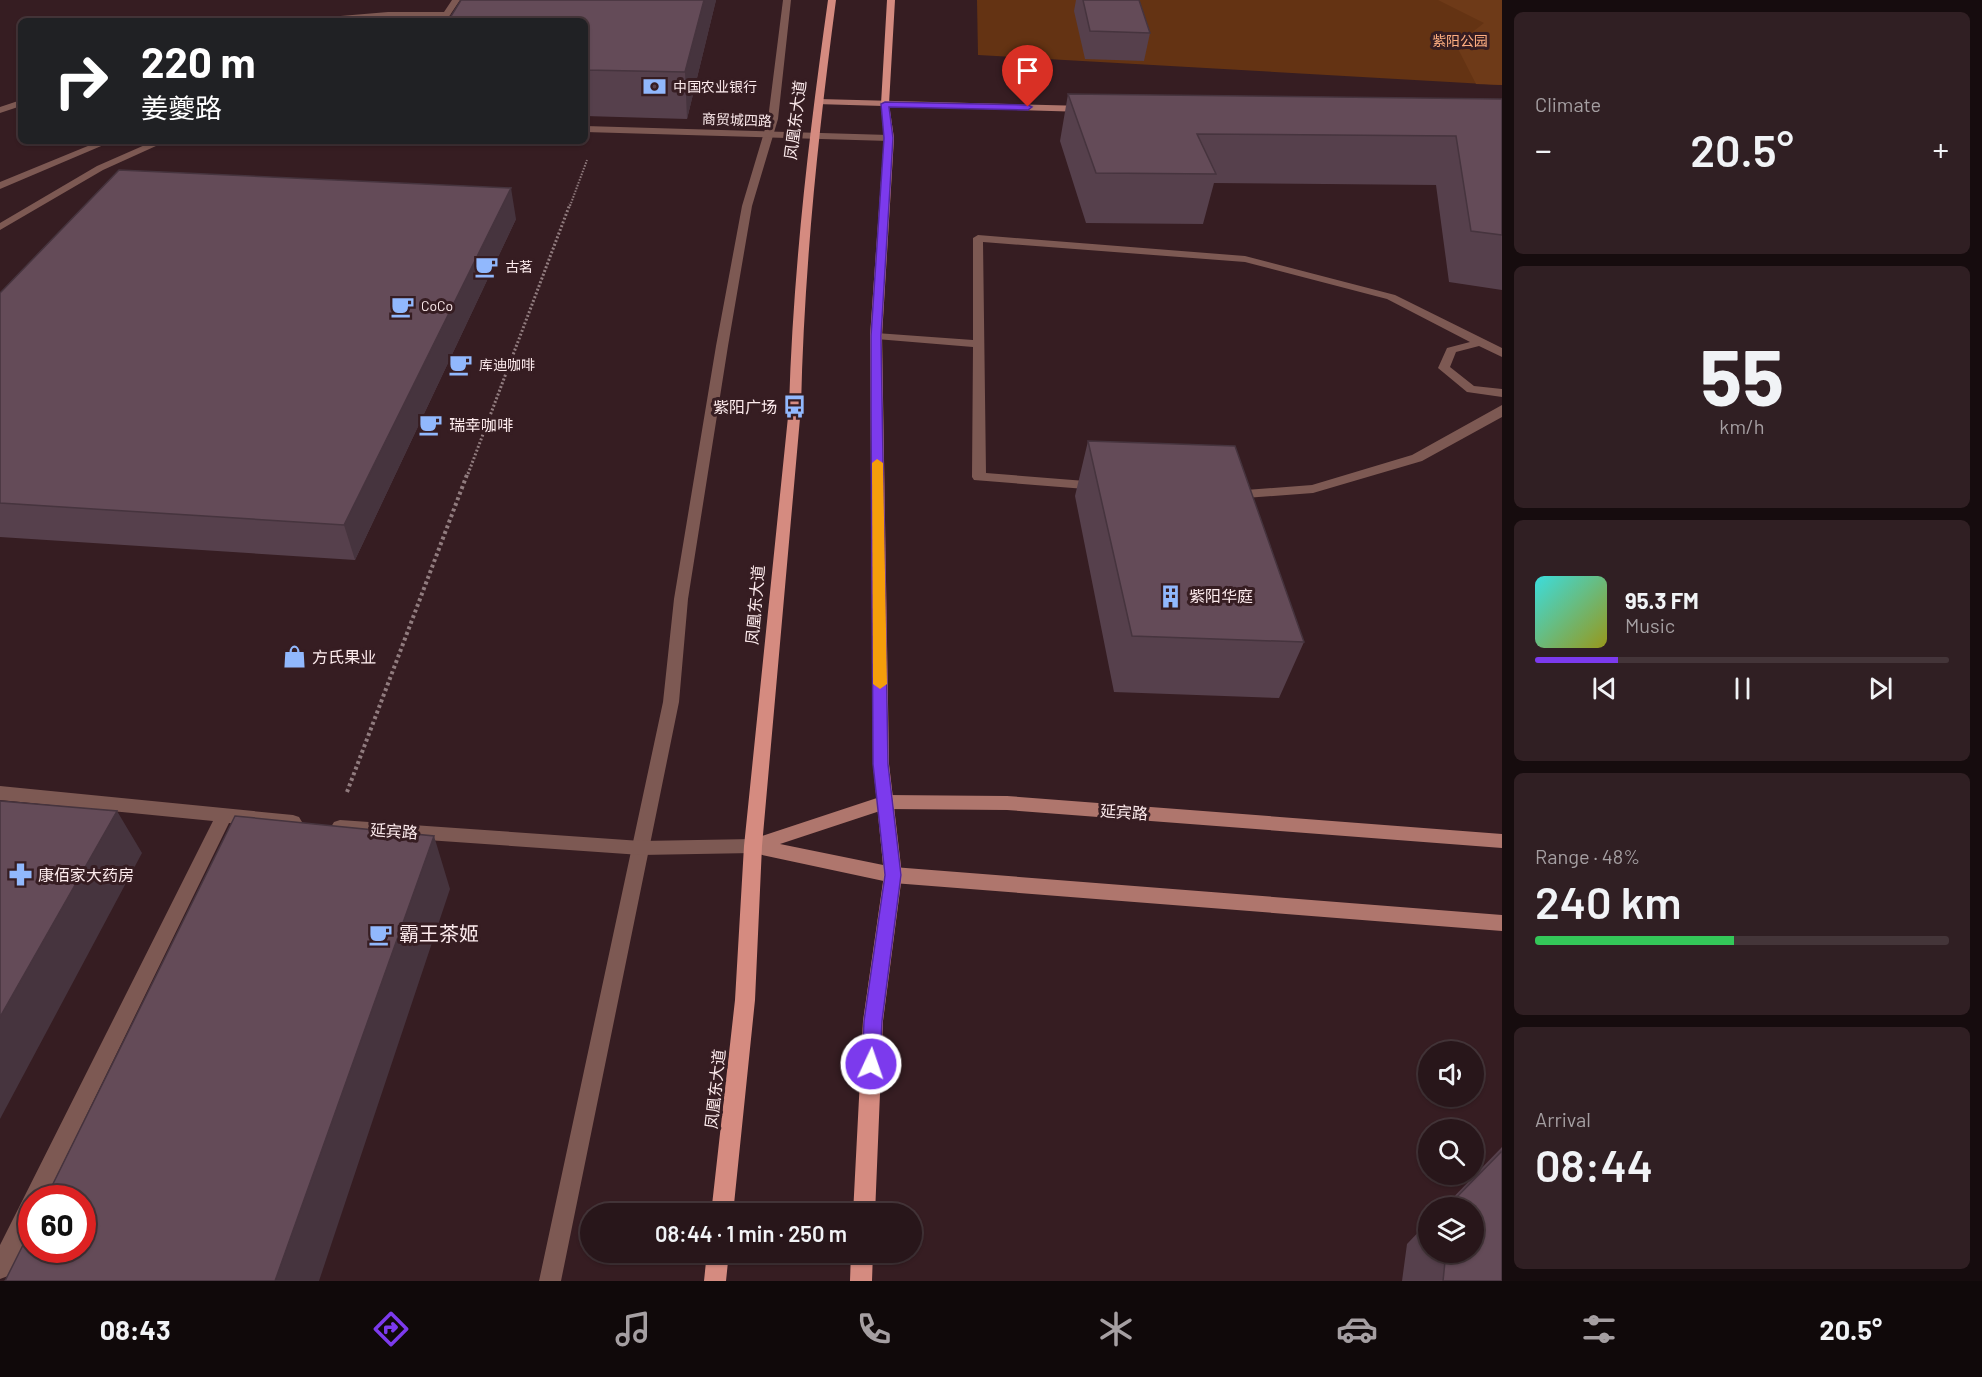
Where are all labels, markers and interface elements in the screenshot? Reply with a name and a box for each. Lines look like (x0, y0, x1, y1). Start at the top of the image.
park label: 紫阳公园 (1432, 32, 1488, 49)
text: 220 m (141, 36, 255, 86)
icon: right (42, 42, 120, 120)
pin (1002, 45, 1053, 107)
icon: arrive (1011, 54, 1044, 87)
bank icon: 中国农业银行 (642, 74, 668, 100)
place label: 中国农业银行 (673, 78, 757, 95)
street label: 凤凰东大道 (780, 79, 809, 161)
text: 姜夔路 (141, 91, 222, 123)
text: Climate (1535, 92, 1601, 116)
street label: 商贸城四路 (702, 110, 772, 129)
text: 20.5° (1690, 122, 1794, 176)
text: − (1535, 129, 1552, 169)
text: + (1932, 129, 1949, 169)
cafe icon: 古茗 (474, 254, 500, 280)
place label: 古茗 (505, 258, 533, 275)
cafe icon: CoCo (390, 293, 416, 319)
place label: CoCo (421, 297, 453, 314)
text: 55 (1700, 328, 1784, 422)
cafe icon: 库迪咖啡 (448, 352, 474, 378)
place label: 库迪咖啡 (479, 356, 535, 373)
bus stop icon: 紫阳广场 (782, 394, 808, 420)
place label: 紫阳广场 (713, 397, 777, 416)
cafe icon: 瑞幸咖啡 (418, 412, 444, 438)
text: km/h (1719, 414, 1765, 438)
place label: 瑞幸咖啡 (449, 415, 513, 434)
street label: 凤凰东大道 (742, 564, 767, 646)
building icon: 紫阳华庭 (1158, 583, 1184, 609)
place label: 紫阳华庭 (1189, 586, 1253, 605)
text: 95.3 FM (1625, 587, 1699, 613)
text: Music (1625, 613, 1675, 637)
shop icon: 方氏果业 (281, 644, 307, 670)
place label: 方氏果业 (312, 647, 376, 666)
icon: previous (1588, 672, 1621, 705)
icon: pause (1726, 672, 1759, 705)
icon: next (1864, 672, 1897, 705)
street label: 延宾路 (1099, 800, 1149, 823)
street label: 延宾路 (369, 819, 419, 842)
text: Range · 48% (1535, 844, 1640, 868)
pharmacy icon: 康佰家大药房 (7, 862, 33, 888)
place label: 康佰家大药房 (38, 865, 134, 884)
text: 240 km (1535, 874, 1681, 928)
cafe icon: 霸王茶姬 (368, 921, 394, 947)
place label: 霸王茶姬 (399, 921, 479, 945)
position arrow (839, 1032, 903, 1096)
map controls (1418, 1041, 1484, 1263)
button: sound (1418, 1041, 1484, 1107)
street label: 凤凰东大道 (701, 1048, 728, 1130)
text: Arrival (1535, 1107, 1591, 1131)
button: search (1418, 1119, 1484, 1185)
text: 08:44 (1535, 1137, 1653, 1191)
speed limit sign: 60 (18, 1185, 96, 1263)
button: layers (1418, 1197, 1484, 1263)
text: 08:44 · 1 min · 250 m (655, 1220, 847, 1246)
icon: directions (370, 1308, 412, 1350)
icon: music (612, 1308, 654, 1350)
icon: phone (853, 1308, 895, 1350)
icon: climate (1095, 1308, 1137, 1350)
icon: car (1336, 1308, 1378, 1350)
icon: filters (1578, 1308, 1620, 1350)
text: 08:43 (100, 1313, 171, 1345)
text: 20.5° (1820, 1313, 1882, 1345)

